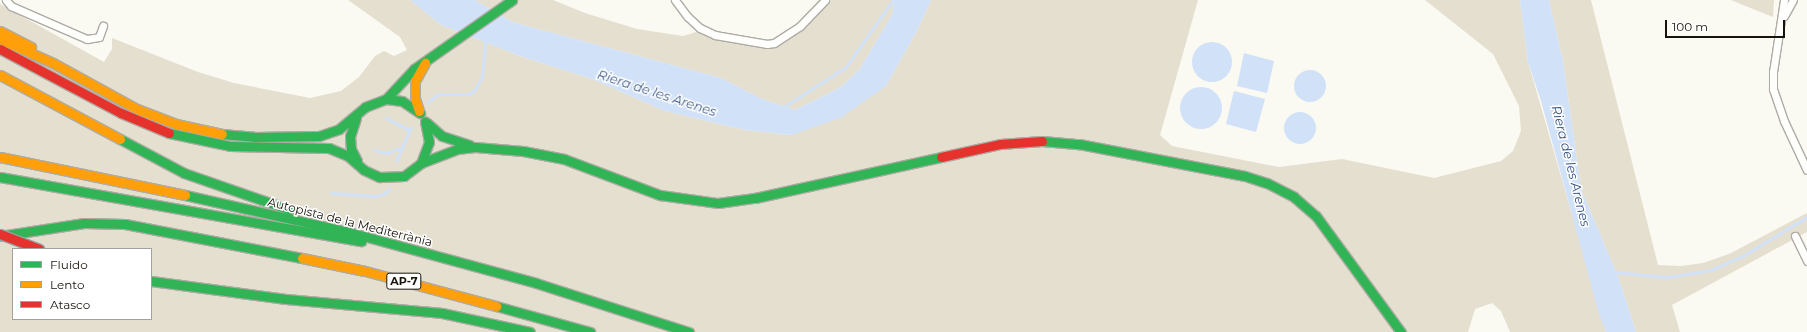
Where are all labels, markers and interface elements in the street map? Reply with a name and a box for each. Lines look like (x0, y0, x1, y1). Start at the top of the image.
scale bar (1667, 12, 1787, 38)
text: 100 m (1672, 19, 1708, 34)
water label: Riera de les Arenes (595, 66, 719, 120)
water label: Riera de les Arenes (1548, 104, 1594, 228)
street label: Autopista de la Mediterrània (266, 195, 434, 249)
legend (12, 248, 152, 320)
text: Fluido (50, 257, 88, 272)
road number: AP-7 (386, 272, 422, 290)
text: Lento (50, 277, 85, 292)
text: Atasco (50, 297, 90, 312)

